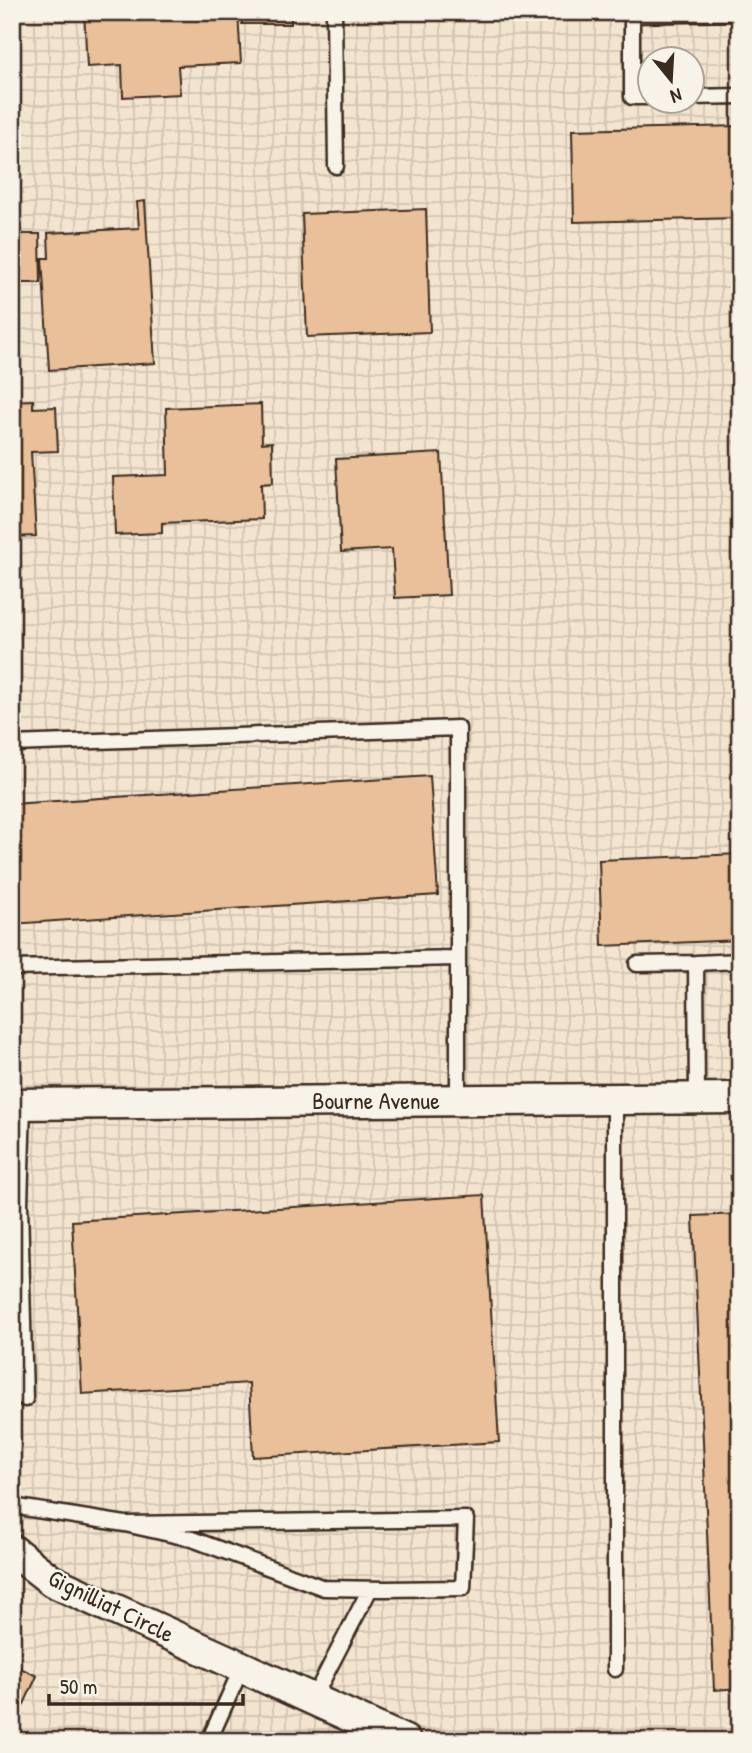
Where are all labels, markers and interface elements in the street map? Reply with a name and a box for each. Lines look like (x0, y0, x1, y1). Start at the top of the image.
north arrow (636, 46, 706, 116)
text: N (667, 82, 685, 110)
street label: Bourne Avenue (312, 1084, 440, 1116)
street label: Gignilliat Circle (43, 1561, 180, 1649)
scale bar (49, 1662, 243, 1706)
text: 50 m (60, 1672, 97, 1701)

